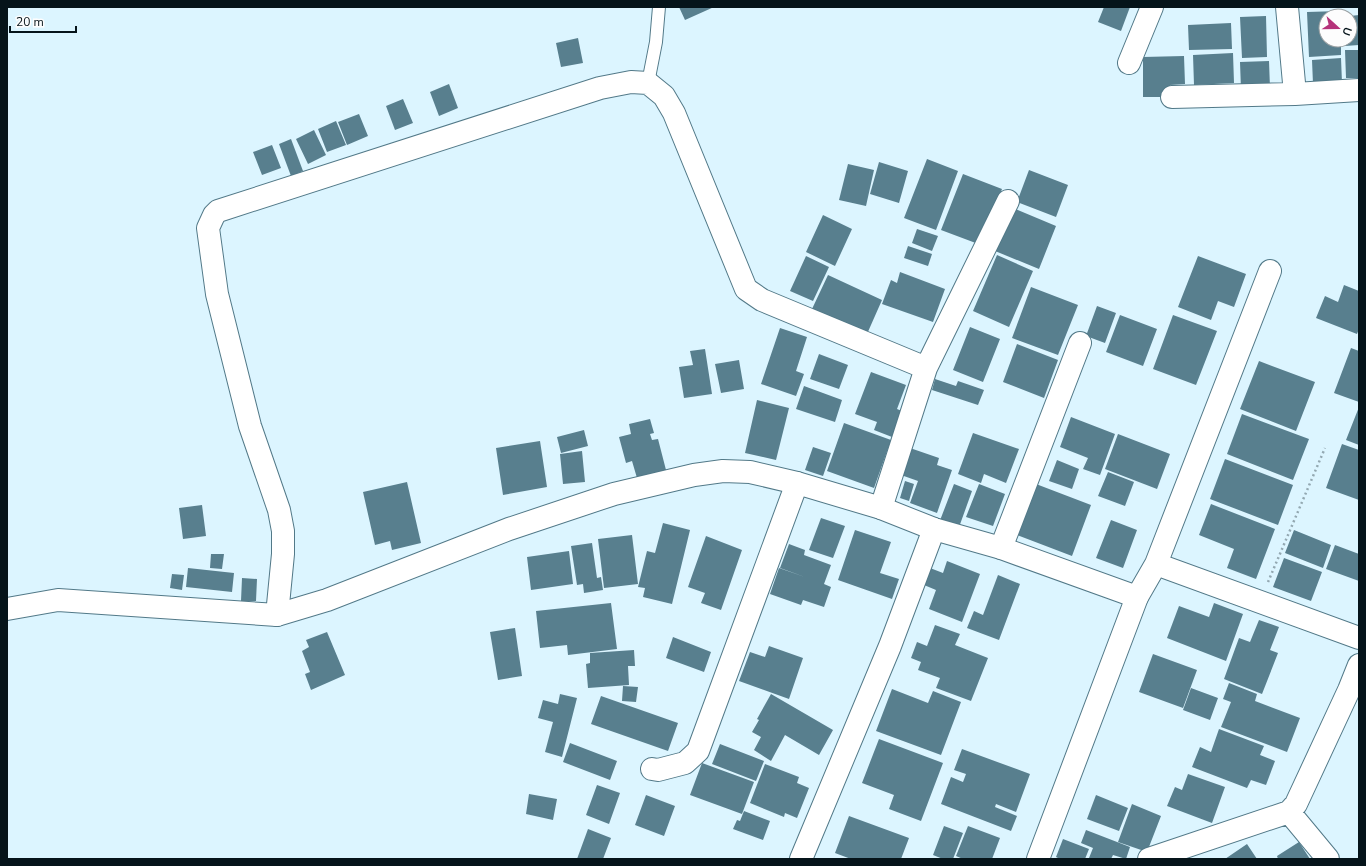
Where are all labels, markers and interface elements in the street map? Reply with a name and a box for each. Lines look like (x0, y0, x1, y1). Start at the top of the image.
scale bar (10, 8, 76, 34)
north arrow (1318, 8, 1358, 48)
text: 20 m (16, 14, 44, 30)
text: U (1338, 25, 1355, 38)

